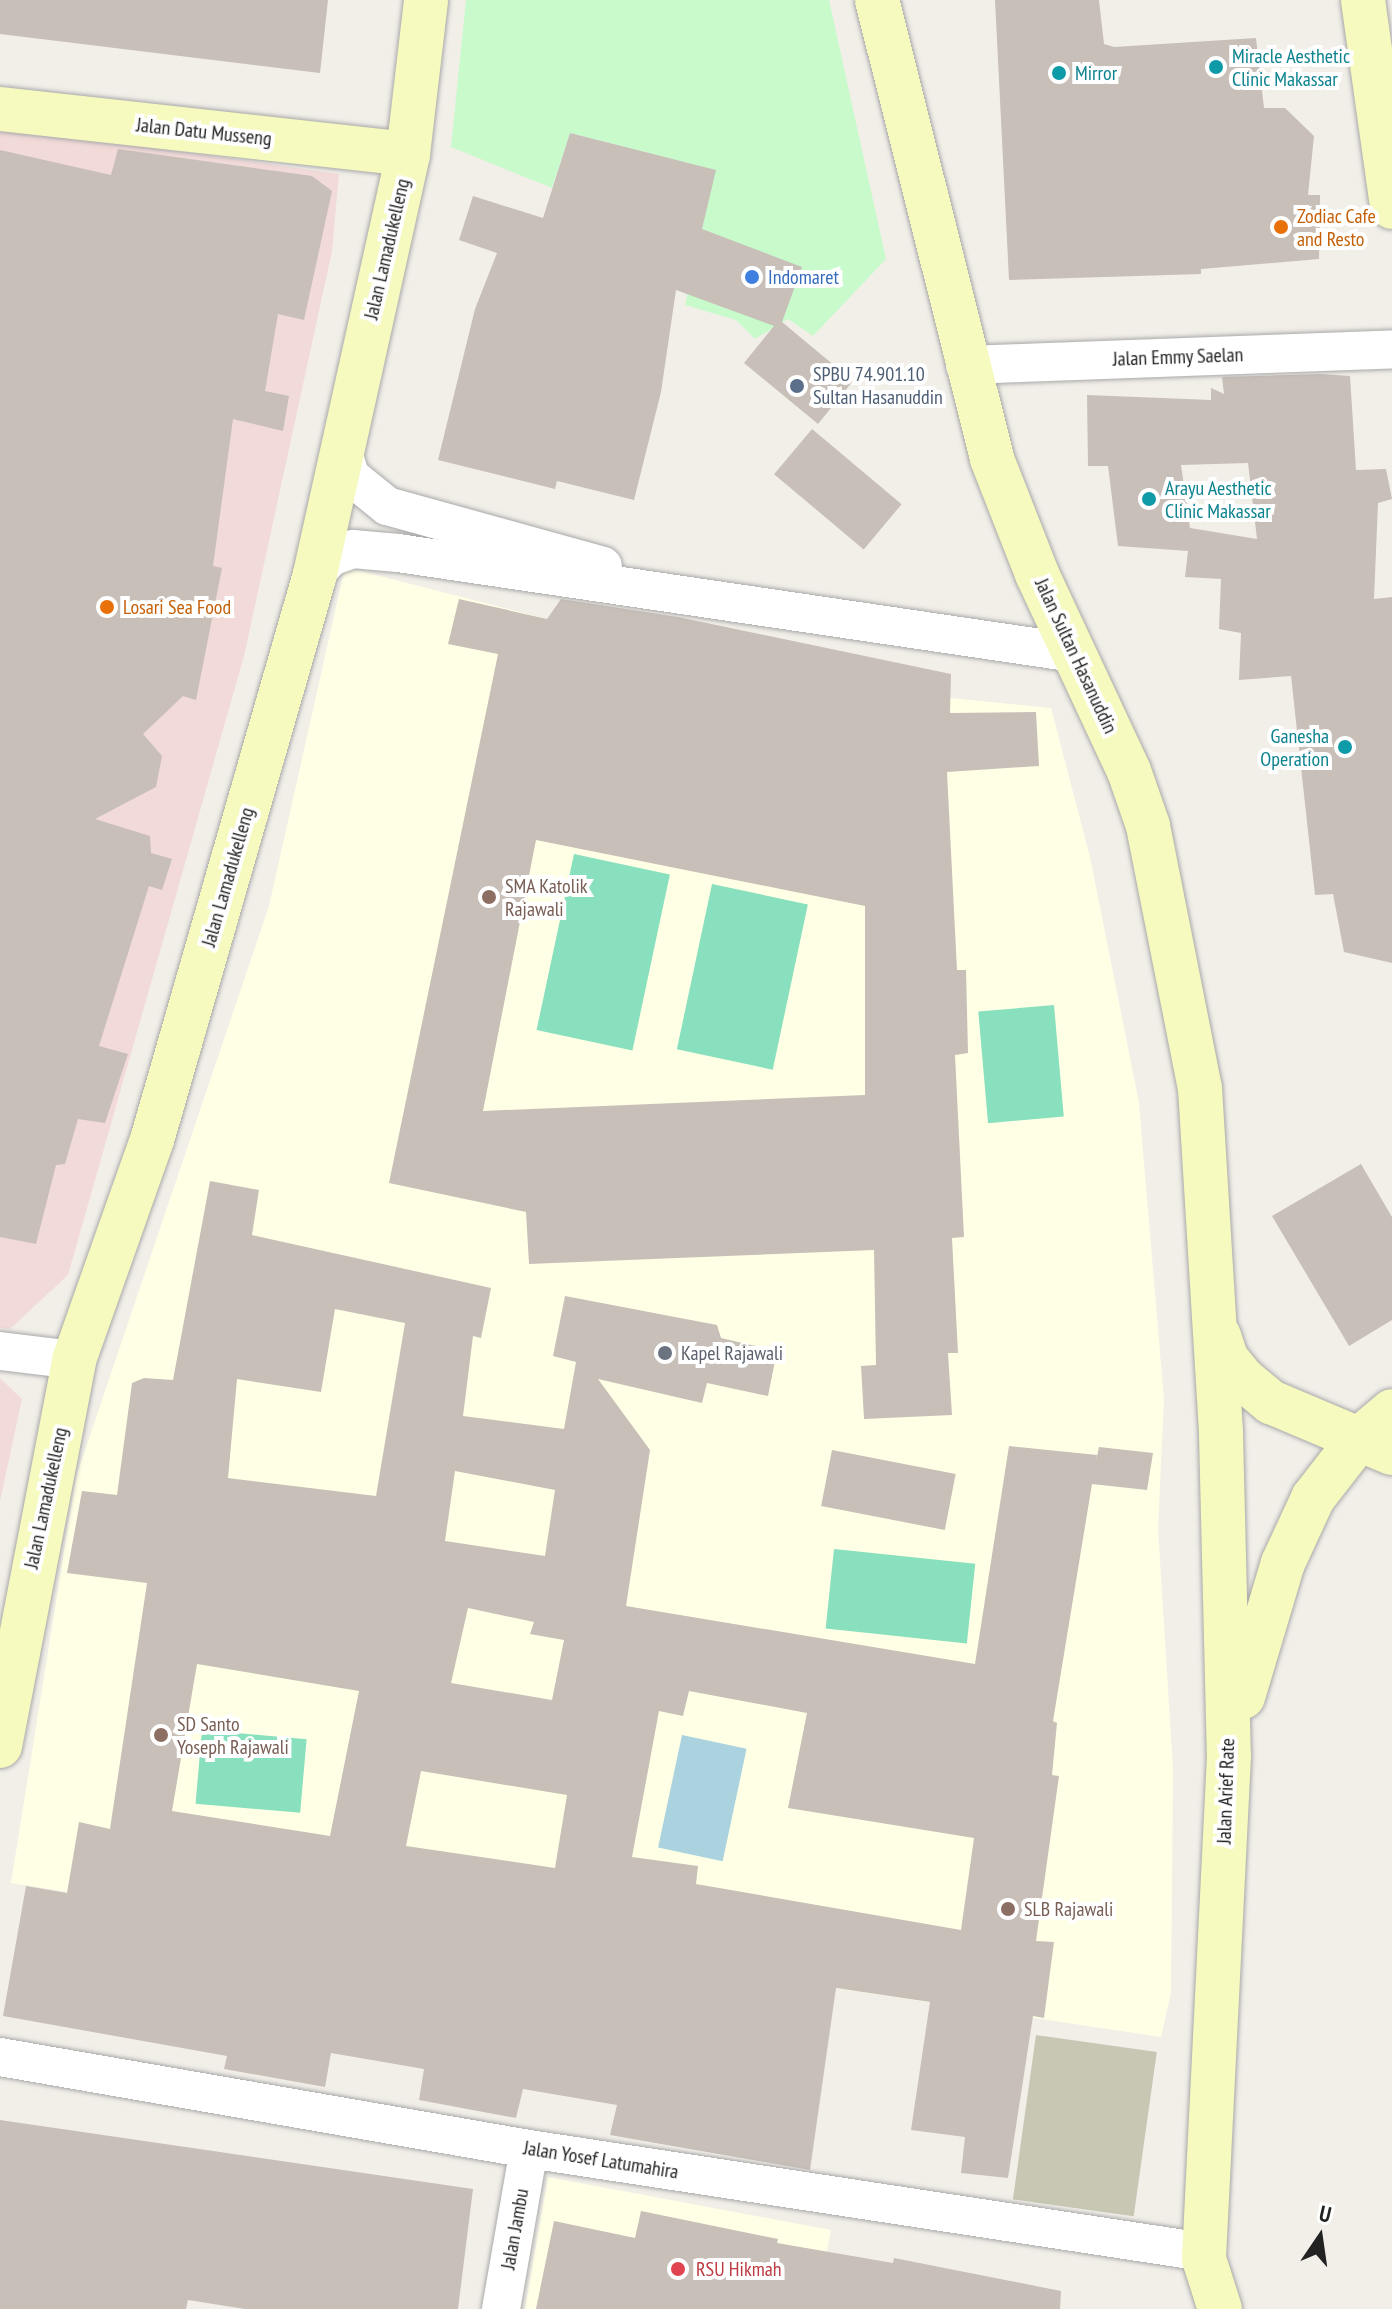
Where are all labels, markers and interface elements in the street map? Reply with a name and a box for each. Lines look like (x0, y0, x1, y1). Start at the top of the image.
place label: Miracle Aesthetic Clinic Makassar (1232, 44, 1351, 91)
marker: Miracle Aesthetic Clinic Makassar (1207, 58, 1225, 76)
place label: Mirror (1075, 61, 1117, 85)
marker: Mirror (1050, 64, 1068, 82)
street label: Jalan Datu Musseng (135, 113, 273, 151)
street label: Jalan Lamadukelleng (359, 176, 415, 322)
place label: Zodiac Cafe and Resto (1297, 204, 1376, 251)
marker: Zodiac Cafe and Resto (1272, 218, 1290, 236)
place label: Indomaret (768, 265, 839, 289)
marker: Indomaret (743, 268, 761, 286)
street label: Jalan Emmy Saelan (1112, 343, 1244, 371)
place label: SPBU 74.901.10 Sultan Hasanuddin (813, 362, 943, 409)
marker: SPBU 74.901.10 Sultan Hasanuddin (788, 377, 806, 395)
place label: Arayu Aesthetic Clinic Makassar (1165, 476, 1272, 523)
marker: Arayu Aesthetic Clinic Makassar (1140, 490, 1158, 508)
street label: Jalan Sultan Hasanuddin (1030, 575, 1122, 737)
place label: Losari Sea Food (123, 595, 231, 619)
marker: Losari Sea Food (98, 598, 116, 616)
place label: Ganesha Operation (1260, 724, 1329, 771)
marker: Ganesha Operation (1336, 738, 1354, 756)
street label: Jalan Lamadukelleng (197, 805, 259, 949)
place label: SMA Katolik Rajawali (505, 874, 588, 921)
marker: SMA Katolik Rajawali (480, 888, 498, 906)
place label: Kapel Rajawali (681, 1341, 783, 1365)
marker: Kapel Rajawali (656, 1344, 674, 1362)
street label: Jalan Lamadukelleng (19, 1425, 73, 1571)
place label: SD Santo Yoseph Rajawali (177, 1712, 289, 1759)
marker: SD Santo Yoseph Rajawali (152, 1726, 170, 1744)
street label: Jalan Arief Rate (1212, 1737, 1240, 1845)
place label: SLB Rajawali (1024, 1897, 1113, 1921)
marker: SLB Rajawali (999, 1900, 1017, 1918)
street label: Jalan Yosef Latumahira (522, 2136, 680, 2184)
street label: Jalan Jambu (496, 2187, 534, 2271)
north arrow (1280, 2197, 1360, 2277)
text: U (1317, 2199, 1334, 2229)
place label: RSU Hikmah (696, 2257, 781, 2281)
marker: RSU Hikmah (667, 2258, 689, 2280)

